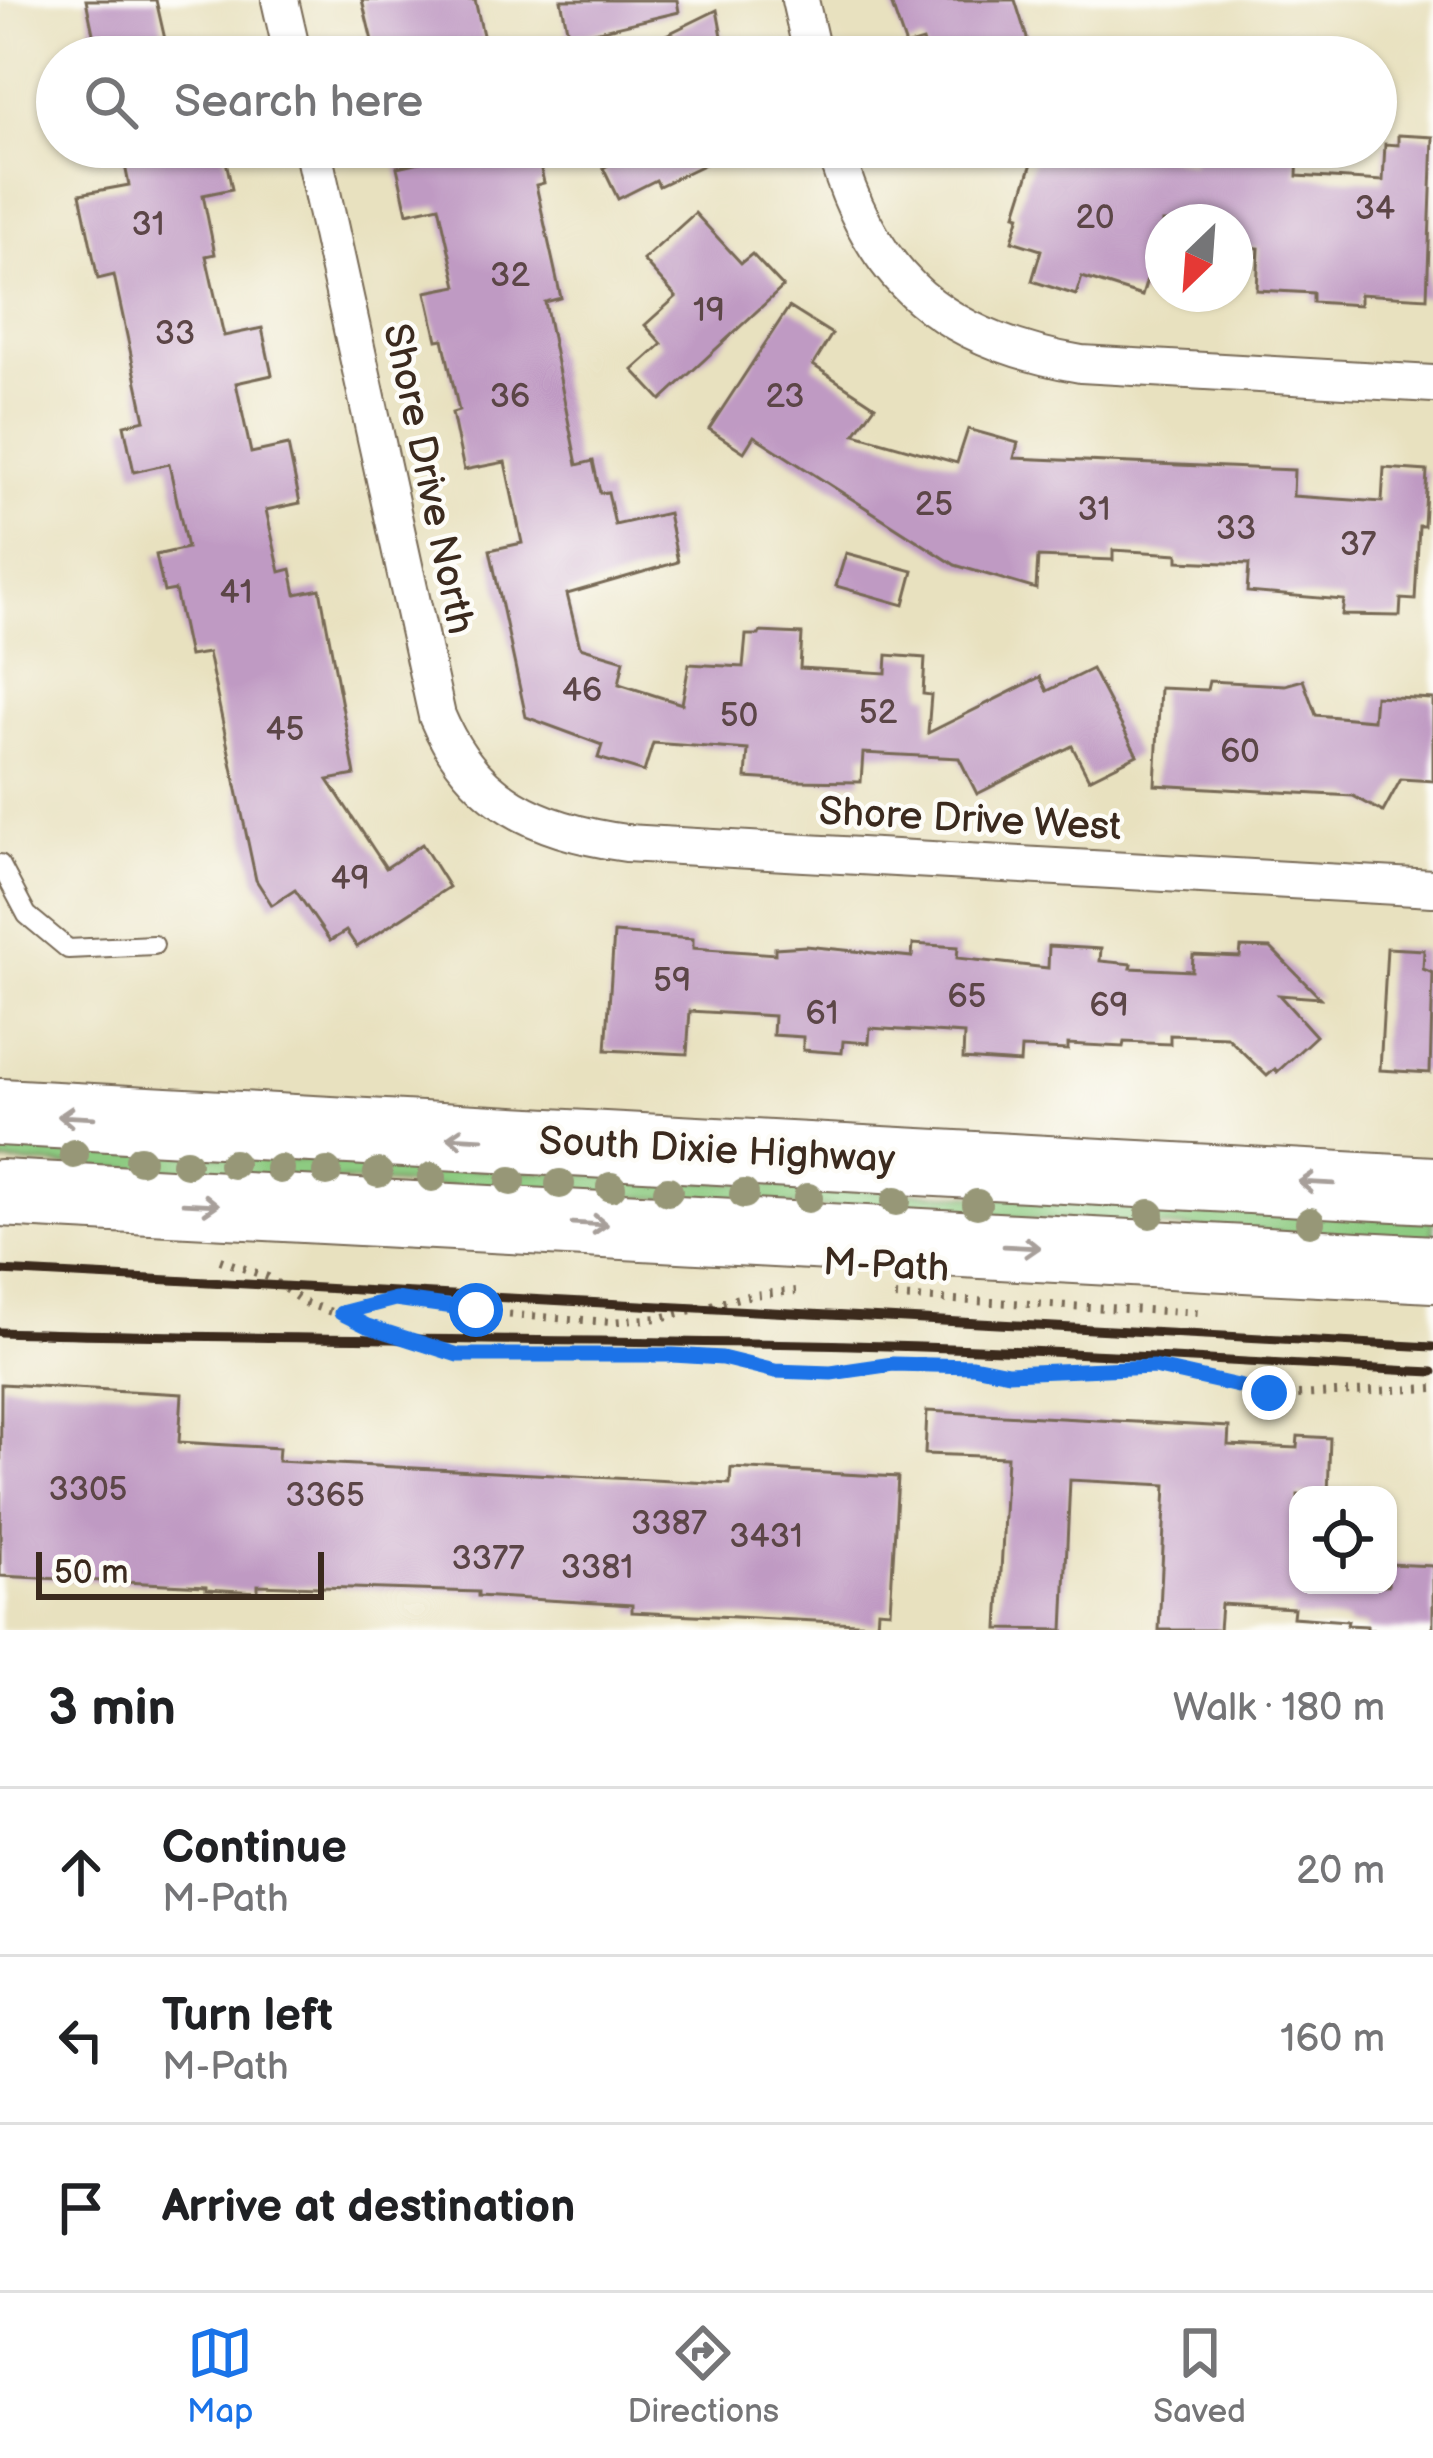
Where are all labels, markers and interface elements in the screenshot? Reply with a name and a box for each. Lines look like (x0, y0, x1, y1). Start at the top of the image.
search box (36, 36, 1397, 168)
icon: search (78, 69, 144, 135)
text: Search here (174, 75, 423, 130)
house number: 34 (1355, 189, 1395, 229)
house number: 20 (1076, 198, 1114, 238)
north arrow (1145, 204, 1253, 312)
house number: 31 (131, 205, 165, 245)
house number: 32 (490, 256, 530, 296)
house number: 19 (693, 291, 725, 331)
house number: 33 (155, 314, 195, 354)
street label: Shore Drive North (372, 320, 484, 638)
house number: 36 (490, 377, 530, 417)
house number: 23 (765, 377, 805, 417)
house number: 25 (915, 485, 953, 525)
house number: 31 (1077, 490, 1111, 530)
house number: 33 (1216, 509, 1256, 549)
house number: 37 (1340, 525, 1376, 565)
house number: 41 (220, 573, 252, 613)
house number: 46 (562, 671, 602, 711)
house number: 52 (859, 693, 898, 733)
house number: 50 (720, 696, 758, 736)
house number: 45 (265, 710, 305, 750)
house number: 60 (1220, 732, 1260, 772)
street label: Shore Drive West (818, 789, 1122, 851)
house number: 49 (330, 859, 370, 899)
house number: 59 (653, 961, 691, 1001)
house number: 65 (947, 977, 987, 1017)
house number: 69 (1089, 986, 1129, 1026)
house number: 61 (806, 994, 838, 1034)
one-way arrow (57, 1105, 96, 1128)
street label: South Dixie Highway (538, 1118, 897, 1184)
one-way arrow (446, 1126, 485, 1149)
one-way arrow (1297, 1171, 1336, 1194)
one-way arrow (181, 1193, 220, 1216)
one-way arrow (570, 1213, 609, 1236)
one-way arrow (1002, 1236, 1041, 1259)
street label: M-Path (822, 1239, 950, 1293)
route start (449, 1283, 503, 1337)
route end (1242, 1366, 1296, 1420)
house number: 3305 (49, 1470, 127, 1510)
house number: 3365 (285, 1476, 365, 1516)
map controls (1289, 1486, 1397, 1594)
button: locate (1289, 1486, 1397, 1594)
house number: 3387 (631, 1504, 707, 1544)
house number: 3431 (729, 1517, 803, 1557)
house number: 3377 (452, 1539, 525, 1579)
scale bar (36, 1546, 324, 1599)
house number: 3381 (561, 1548, 633, 1588)
text: 50 m (54, 1553, 129, 1593)
text: 3 min (48, 1678, 176, 1739)
text: Walk · 180 m (1173, 1685, 1385, 1732)
text: Continue (162, 1821, 347, 1876)
icon: ahead (48, 1839, 114, 1905)
text: 20 m (1296, 1848, 1385, 1895)
text: M-Path (162, 1876, 289, 1923)
text: Turn left (162, 1989, 333, 2044)
icon: left (48, 2007, 114, 2073)
text: 160 m (1280, 2016, 1385, 2063)
text: M-Path (162, 2044, 289, 2091)
icon: arrive (48, 2175, 114, 2241)
text: Arrive at destination (162, 2180, 575, 2235)
tab: Map (187, 2320, 253, 2432)
tab: Directions (628, 2320, 779, 2432)
tab: Saved (1153, 2320, 1246, 2432)

